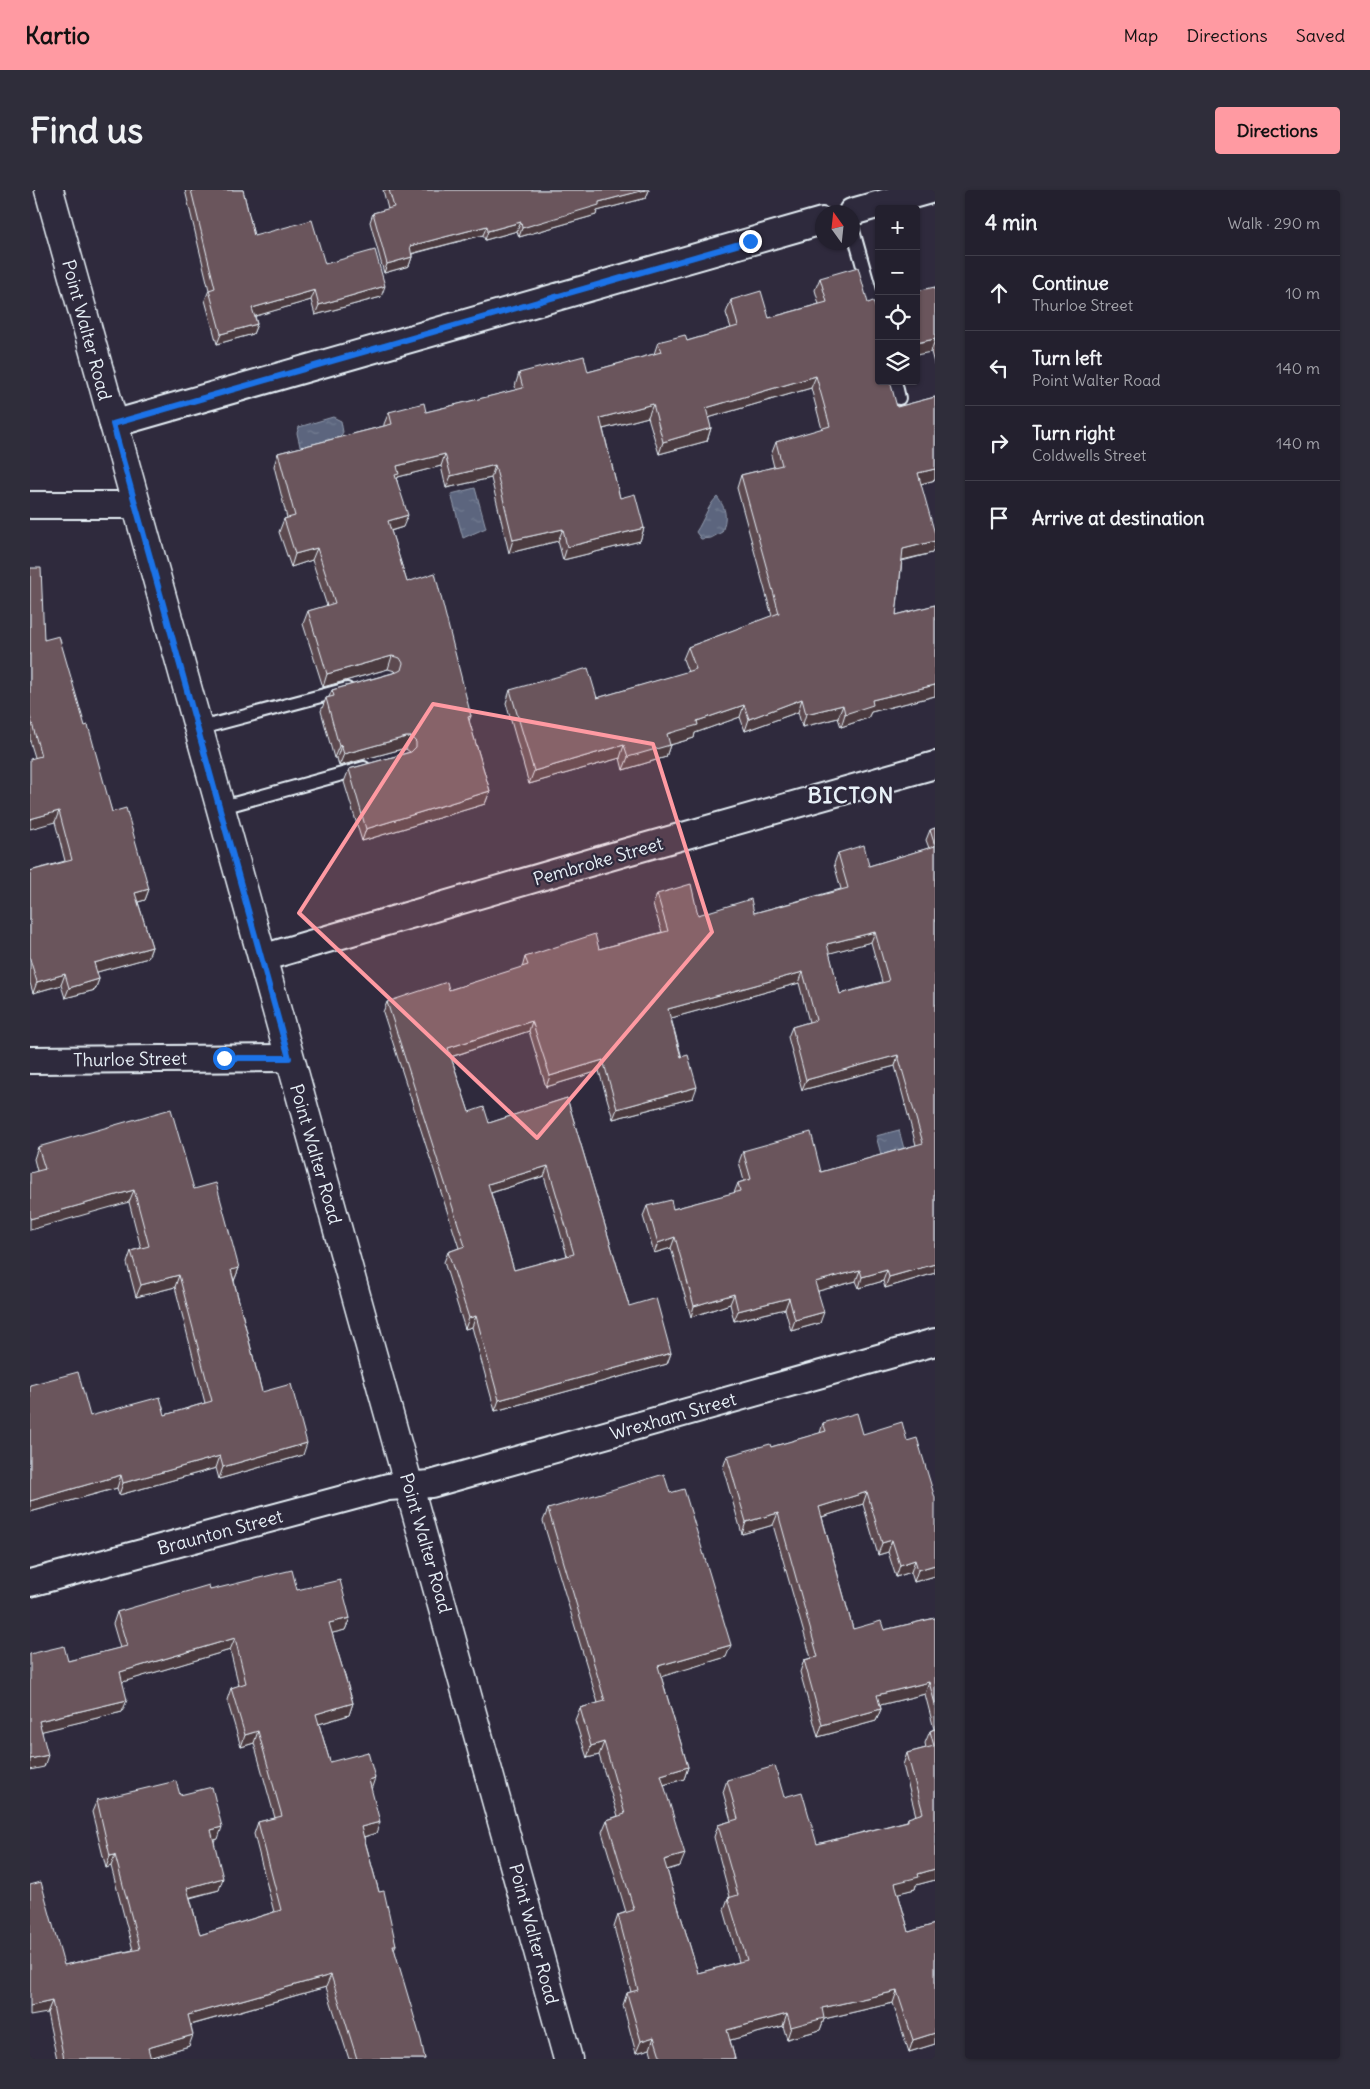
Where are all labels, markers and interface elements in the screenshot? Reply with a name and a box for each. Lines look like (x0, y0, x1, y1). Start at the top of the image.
text: Kartio (25, 20, 90, 50)
text: Map (1123, 24, 1158, 47)
text: Directions (1186, 24, 1268, 47)
text: Saved (1296, 24, 1345, 47)
button: Directions (1215, 107, 1340, 154)
text: Find us (30, 108, 143, 152)
north arrow (815, 205, 860, 250)
map controls (875, 205, 920, 385)
button: + (875, 205, 920, 250)
text: 4 min (985, 209, 1037, 236)
text: Walk · 290 m (1228, 213, 1320, 233)
route end (739, 230, 762, 253)
button: − (875, 250, 920, 295)
street label: Point Walter Road (57, 257, 117, 403)
text: Continue (1032, 271, 1109, 295)
icon: ahead (985, 279, 1013, 307)
text: 10 m (1285, 283, 1320, 303)
button: locate (875, 295, 920, 340)
text: Thurloe Street (1032, 295, 1133, 315)
button: layers (875, 340, 920, 385)
text: Turn left (1032, 346, 1102, 370)
icon: left (985, 354, 1013, 382)
text: 140 m (1276, 358, 1320, 378)
text: Point Walter Road (1032, 370, 1161, 390)
text: Turn right (1032, 421, 1115, 445)
icon: right (985, 429, 1013, 457)
text: 140 m (1276, 433, 1320, 453)
text: Coldwells Street (1032, 445, 1147, 465)
icon: arrive (985, 504, 1013, 532)
text: Arrive at destination (1032, 506, 1205, 530)
district label: BICTON (808, 781, 894, 809)
street label: Pembroke Street (530, 831, 666, 891)
street label: Thurloe Street (73, 1047, 187, 1071)
route start (213, 1047, 236, 1070)
street label: Point Walter Road (285, 1081, 347, 1227)
street label: Wrexham Street (607, 1387, 739, 1445)
street label: Point Walter Road (395, 1470, 457, 1616)
street label: Braunton Street (155, 1504, 285, 1560)
street label: Point Walter Road (504, 1861, 564, 2007)

